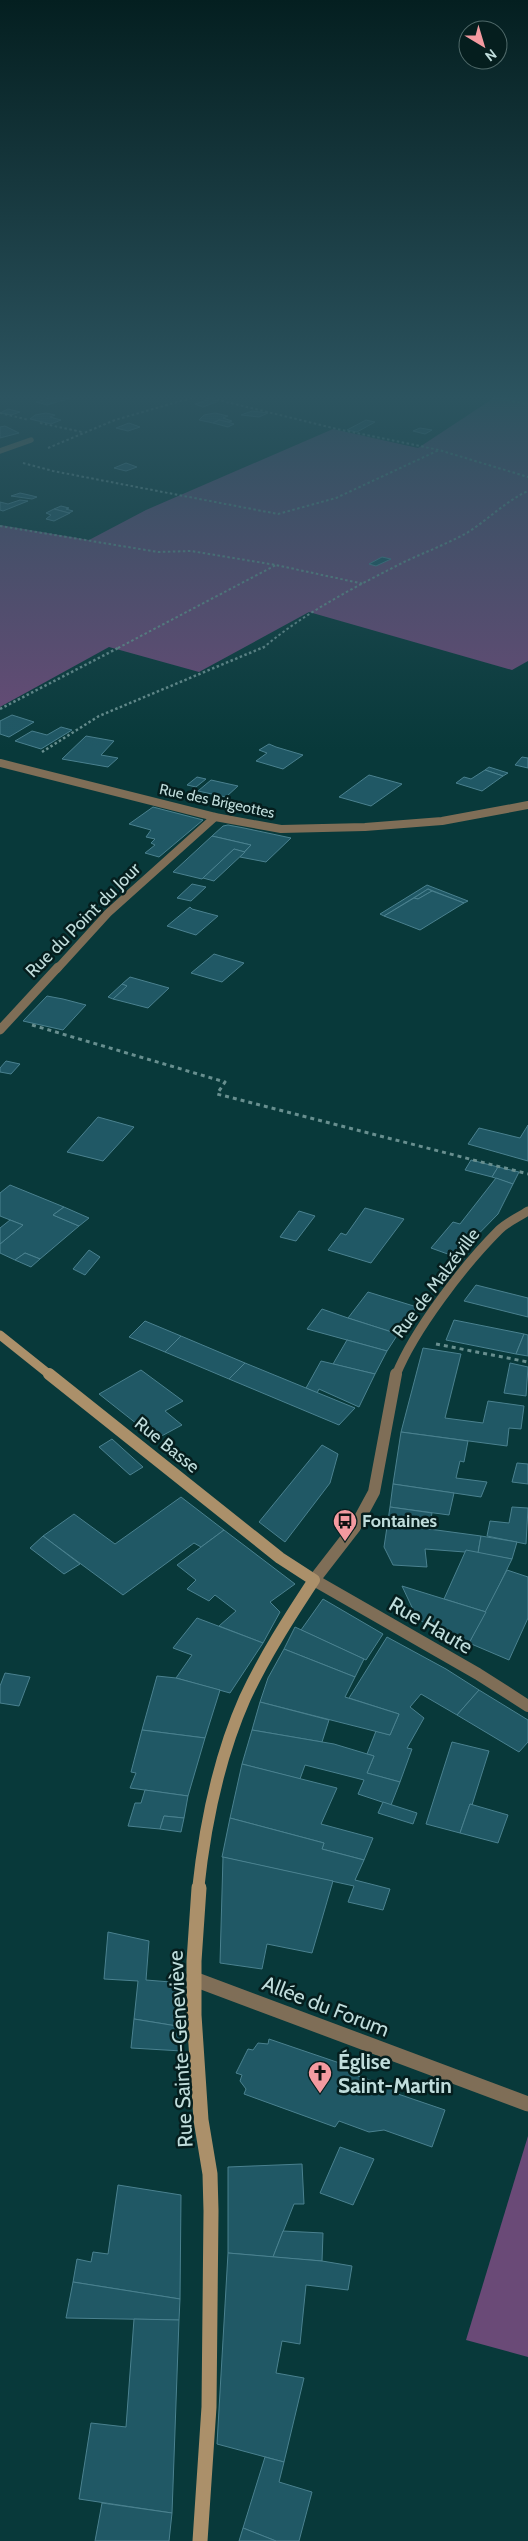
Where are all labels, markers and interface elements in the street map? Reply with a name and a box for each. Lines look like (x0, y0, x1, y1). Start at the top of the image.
north arrow (458, 20, 508, 70)
text: N (482, 45, 500, 65)
street label: Rue des Brigeottes (158, 780, 276, 822)
street label: Rue du Point du Jour (21, 858, 145, 982)
street label: Rue de Malzéville (388, 1224, 484, 1342)
street label: Rue Basse (130, 1412, 204, 1478)
bus stop icon: Fontaines (332, 1508, 358, 1542)
place label: Fontaines (362, 1510, 438, 1532)
street label: Rue Haute (385, 1591, 477, 1659)
street label: Rue Sainte-Geneviève (162, 1950, 198, 2148)
street label: Allée du Forum (259, 1970, 393, 2042)
place label: Église Saint-Martin (338, 2049, 452, 2098)
church icon: Église Saint-Martin (307, 2060, 333, 2094)

